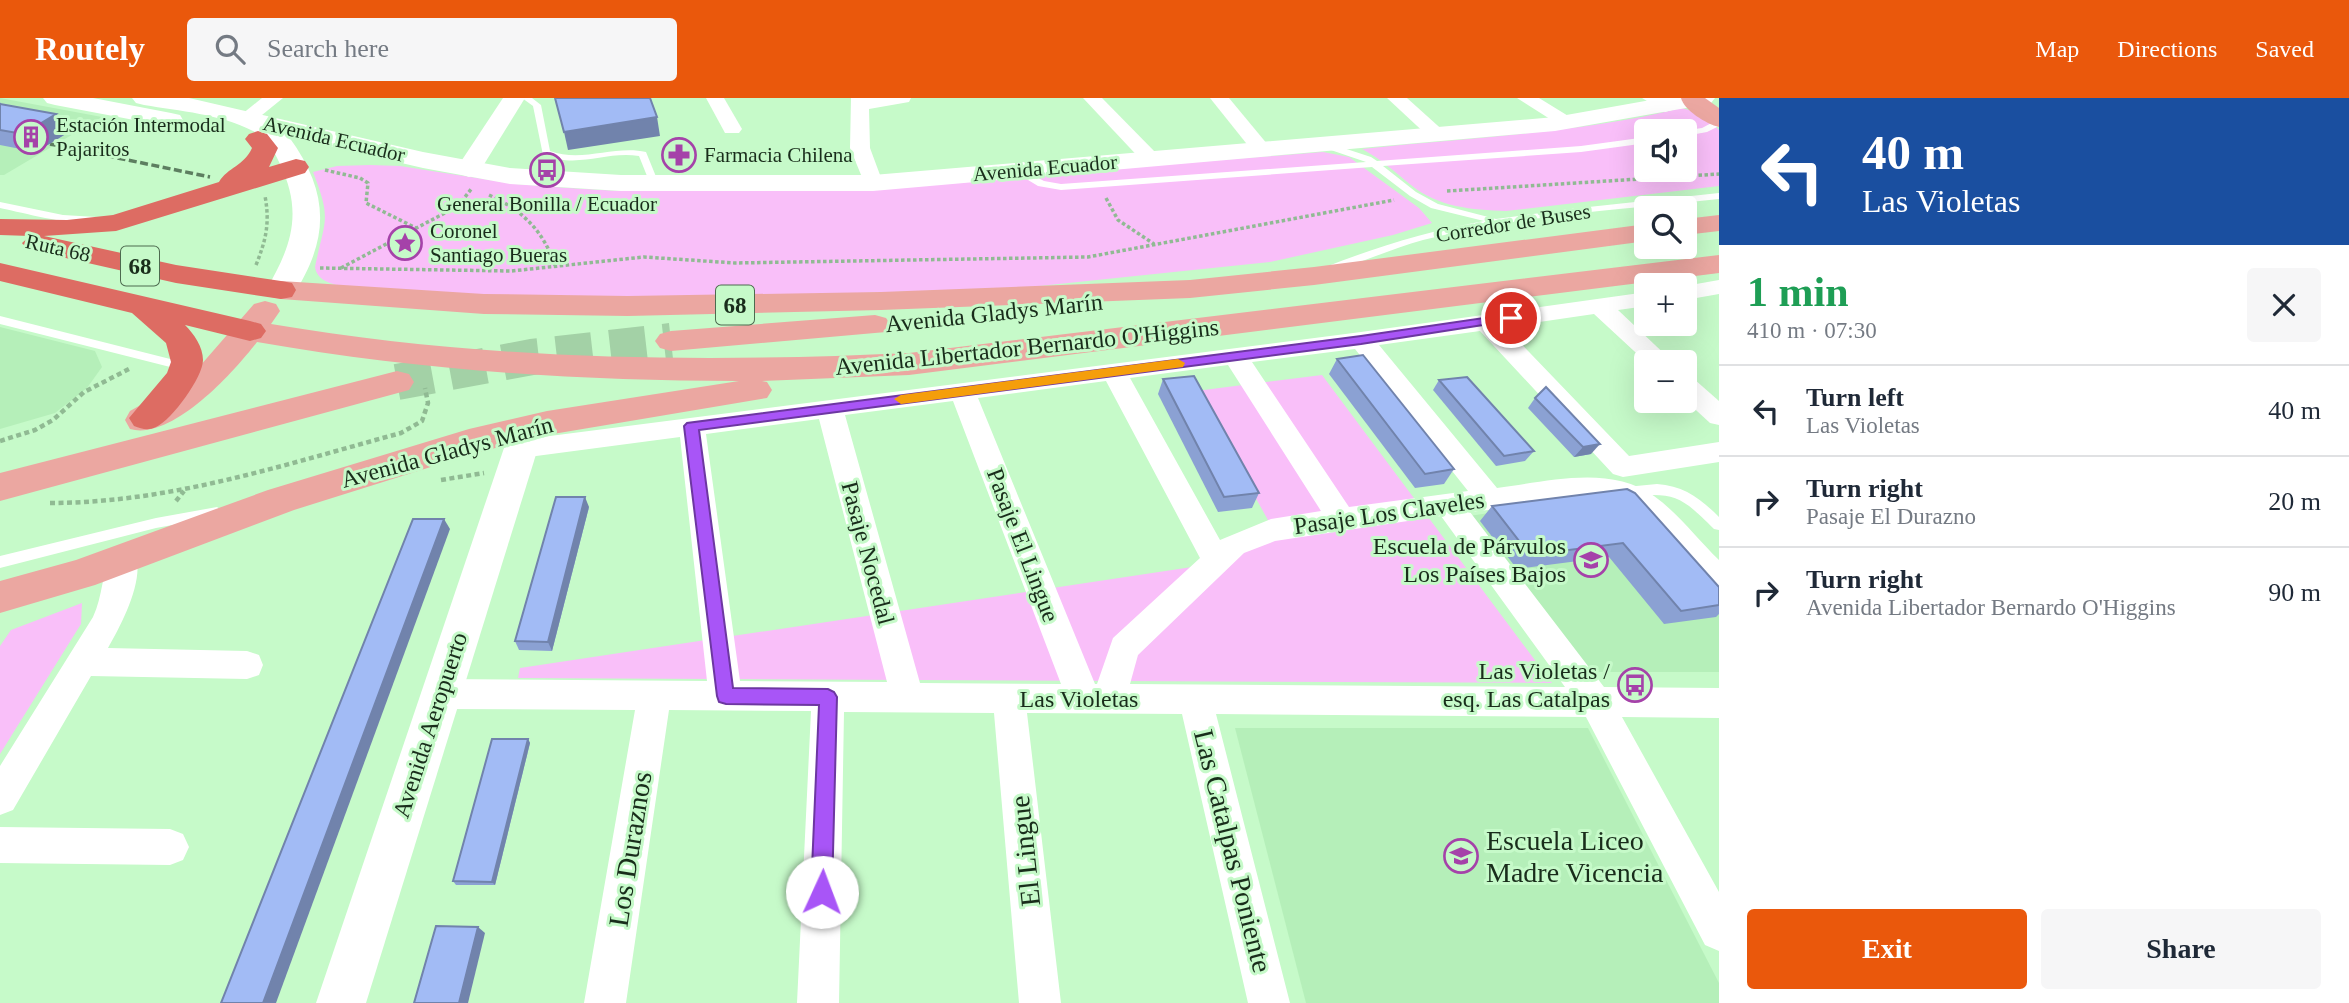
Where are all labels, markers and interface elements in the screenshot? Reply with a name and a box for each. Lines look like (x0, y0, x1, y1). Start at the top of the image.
search box (187, 18, 677, 81)
icon: search (211, 30, 249, 68)
text: Routely (35, 31, 145, 67)
text: Search here (267, 34, 389, 63)
text: Map (2035, 36, 2079, 62)
text: Directions (2117, 36, 2217, 62)
text: Saved (2255, 36, 2314, 62)
street label: Avenida Ecuador (261, 111, 407, 167)
place label: Estación Intermodal Pajaritos (56, 113, 226, 161)
building icon: Estación Intermodal Pajaritos (12, 118, 50, 156)
map controls (1634, 119, 1697, 413)
button: sound (1634, 119, 1697, 182)
text: 40 m (1862, 125, 1964, 180)
icon: left (1747, 126, 1838, 217)
pharmacy icon: Farmacia Chilena (660, 136, 698, 174)
place label: Farmacia Chilena (704, 143, 853, 167)
street label: Avenida Ecuador (972, 150, 1118, 186)
bus stop icon: General Bonilla / Ecuador (528, 151, 566, 189)
text: Las Violetas (1862, 183, 2020, 219)
place label: General Bonilla / Ecuador (437, 192, 657, 216)
button: search (1634, 196, 1697, 259)
street label: Corredor de Buses (1434, 199, 1592, 247)
place label: Coronel Santiago Bueras (430, 219, 567, 267)
place icon: Coronel Santiago Bueras (386, 224, 424, 262)
street label: Ruta 68 (23, 229, 93, 267)
road number: 68 (121, 246, 159, 286)
button: close (2247, 268, 2321, 342)
text: 1 min (1747, 269, 1849, 315)
button: + (1634, 273, 1697, 336)
road number: 68 (716, 286, 754, 325)
pin (1481, 288, 1541, 348)
street label: Avenida Gladys Marín (884, 289, 1104, 337)
icon: arrive (1492, 299, 1530, 337)
street label: Avenida Libertador Bernardo O'Higgins (834, 314, 1220, 380)
text: 410 m · 07:30 (1747, 318, 1877, 343)
button: − (1634, 350, 1697, 413)
text: Turn left (1806, 383, 1904, 412)
icon: left (1747, 392, 1785, 430)
text: 40 m (2268, 396, 2321, 425)
street label: Avenida Gladys Marín (338, 411, 556, 493)
text: Las Violetas (1806, 413, 1920, 438)
street label: Pasaje El Lingue (982, 464, 1064, 626)
text: Turn right (1806, 474, 1923, 503)
street label: Pasaje Nocedal (836, 479, 900, 628)
icon: right (1747, 483, 1785, 521)
street label: Pasaje Los Claveles (1292, 487, 1486, 539)
text: 20 m (2268, 487, 2321, 516)
text: Pasaje El Durazno (1806, 504, 1976, 529)
place label: Escuela de Párvulos Los Países Bajos (1373, 533, 1566, 587)
school or university icon: Escuela de Párvulos Los Países Bajos (1572, 541, 1610, 579)
text: Turn right (1806, 565, 1923, 594)
icon: right (1747, 574, 1785, 612)
text: 90 m (2268, 578, 2321, 607)
text: Avenida Libertador Bernardo O'Higgins (1806, 595, 2176, 620)
street label: Avenida Aeropuerto (388, 629, 472, 821)
place label: Las Violetas / esq. Las Catalpas (1443, 658, 1610, 712)
bus stop icon: Las Violetas / esq. Las Catalpas (1616, 666, 1654, 704)
street label: Las Violetas (1020, 686, 1138, 712)
street label: Las Catalpas Poniente (1188, 727, 1278, 975)
street label: Los Duraznos (602, 769, 658, 929)
street label: El Lingue (1004, 794, 1046, 908)
place label: Escuela Liceo Madre Vicencia (1486, 825, 1664, 888)
school or university icon: Escuela Liceo Madre Vicencia (1442, 837, 1480, 875)
position arrow (785, 855, 859, 929)
button: Exit (1747, 909, 2027, 989)
button: Share (2041, 909, 2321, 989)

